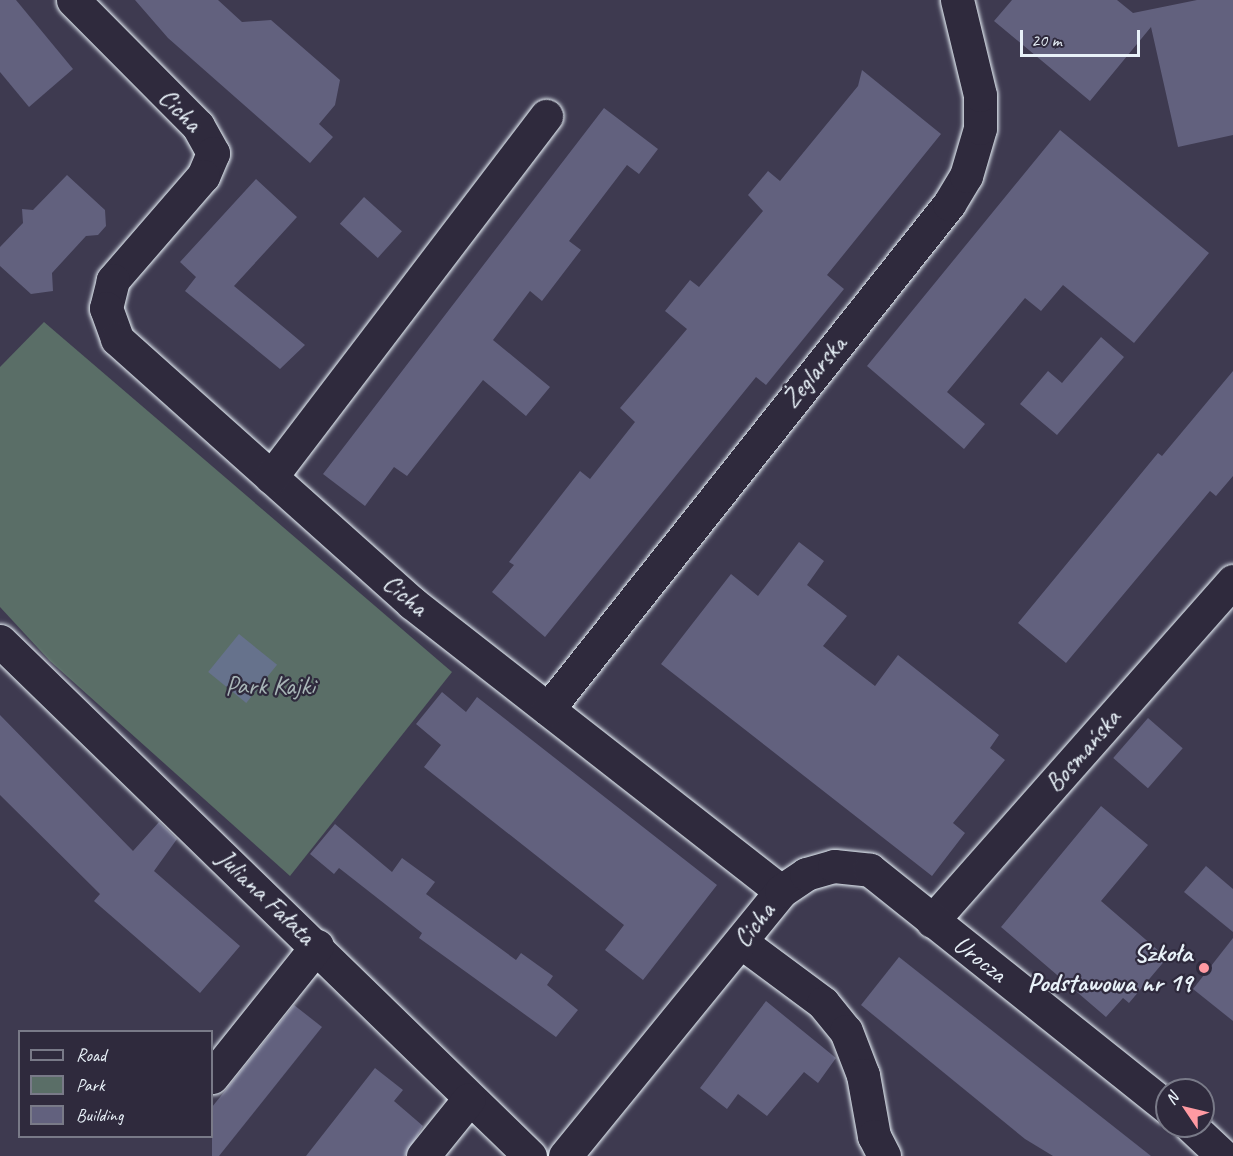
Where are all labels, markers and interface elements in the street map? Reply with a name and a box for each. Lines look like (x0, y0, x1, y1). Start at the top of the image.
scale bar (1023, 18, 1143, 56)
text: 20 m (1031, 29, 1062, 51)
street label: Cicha (152, 82, 208, 138)
street label: Żeglarska (775, 329, 853, 415)
street label: Cicha (376, 567, 434, 623)
park label: Park Kajki (225, 670, 315, 702)
street label: Bosmańska (1039, 703, 1127, 799)
street label: Juliana Fałata (210, 842, 322, 952)
street label: Cicha (727, 896, 781, 954)
street label: Urocza (947, 929, 1013, 989)
place label: Szkoła Podstawowa nr 19 (1028, 937, 1192, 999)
marker: Szkoła Podstawowa nr 19 (1197, 961, 1211, 975)
legend (18, 1030, 213, 1138)
text: Road (76, 1044, 106, 1066)
text: Park (76, 1074, 105, 1096)
north arrow (1155, 1078, 1215, 1138)
text: N (1161, 1089, 1183, 1109)
text: Building (76, 1104, 123, 1126)

